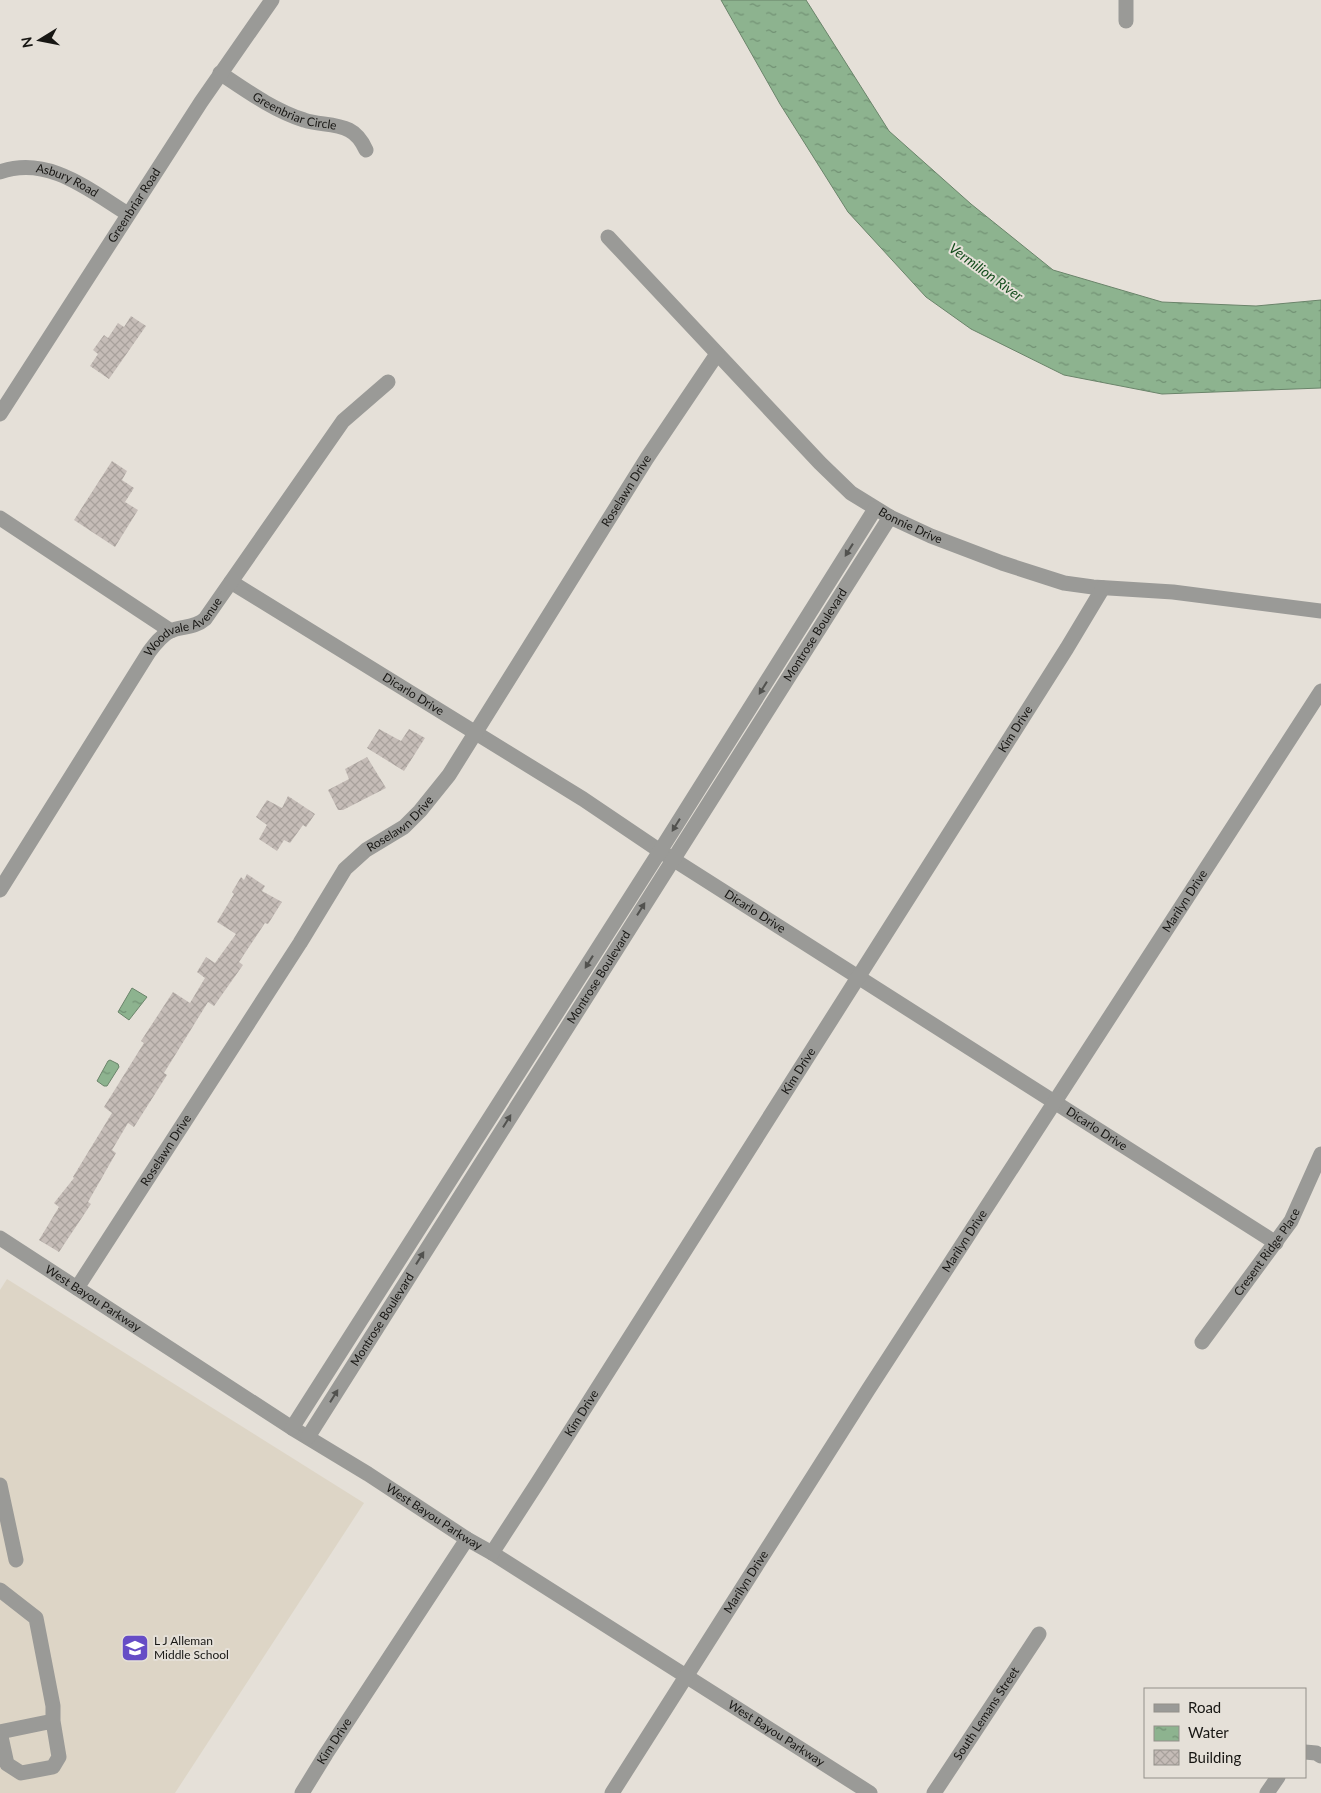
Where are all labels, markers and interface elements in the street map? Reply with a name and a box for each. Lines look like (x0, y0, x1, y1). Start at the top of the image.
north arrow (15, 15, 65, 65)
text: N (17, 36, 36, 49)
street label: Greenbriar Circle (250, 88, 338, 133)
street label: Asbury Road (35, 160, 101, 200)
street label: Greenbriar Road (104, 165, 163, 245)
water label: Vermilion River (946, 239, 1027, 304)
street label: Roselawn Drive (598, 452, 654, 529)
street label: Bonnie Drive (876, 504, 945, 547)
one-way arrow (845, 544, 854, 557)
street label: Montrose Boulevard (780, 585, 850, 684)
street label: Woodvale Avenue (140, 594, 225, 659)
street label: Dicarlo Drive (380, 669, 447, 718)
one-way arrow (758, 681, 767, 694)
street label: Kim Drive (995, 703, 1035, 755)
street label: Roselawn Drive (364, 793, 436, 855)
one-way arrow (672, 819, 681, 832)
street label: Marilyn Drive (1159, 867, 1210, 935)
street label: Dicarlo Drive (722, 886, 789, 936)
one-way arrow (636, 903, 645, 916)
street label: Montrose Boulevard (563, 928, 633, 1026)
one-way arrow (584, 956, 594, 969)
street label: Kim Drive (778, 1045, 818, 1097)
street label: Dicarlo Drive (1064, 1104, 1130, 1153)
street label: Roselawn Drive (137, 1111, 194, 1189)
one-way arrow (502, 1114, 512, 1127)
street label: Cresent Ridge Place (1230, 1206, 1303, 1299)
street label: Marilyn Drive (938, 1207, 990, 1275)
one-way arrow (416, 1251, 425, 1265)
street label: West Bayou Parkway (42, 1261, 145, 1335)
street label: Montrose Boulevard (347, 1270, 417, 1369)
street label: Kim Drive (561, 1387, 602, 1439)
one-way arrow (329, 1389, 338, 1402)
street label: West Bayou Parkway (383, 1480, 486, 1553)
street label: Marilyn Drive (720, 1547, 771, 1616)
school or university icon: L J Alleman Middle School (120, 1633, 150, 1663)
place label: L J Alleman Middle School (154, 1633, 229, 1662)
street label: South Lemans Street (950, 1663, 1023, 1763)
legend (1144, 1688, 1306, 1778)
street label: West Bayou Parkway (725, 1697, 828, 1770)
text: Road (1188, 1698, 1221, 1716)
street label: Kim Drive (313, 1715, 355, 1767)
text: Water (1188, 1723, 1229, 1741)
text: Building (1188, 1748, 1241, 1766)

